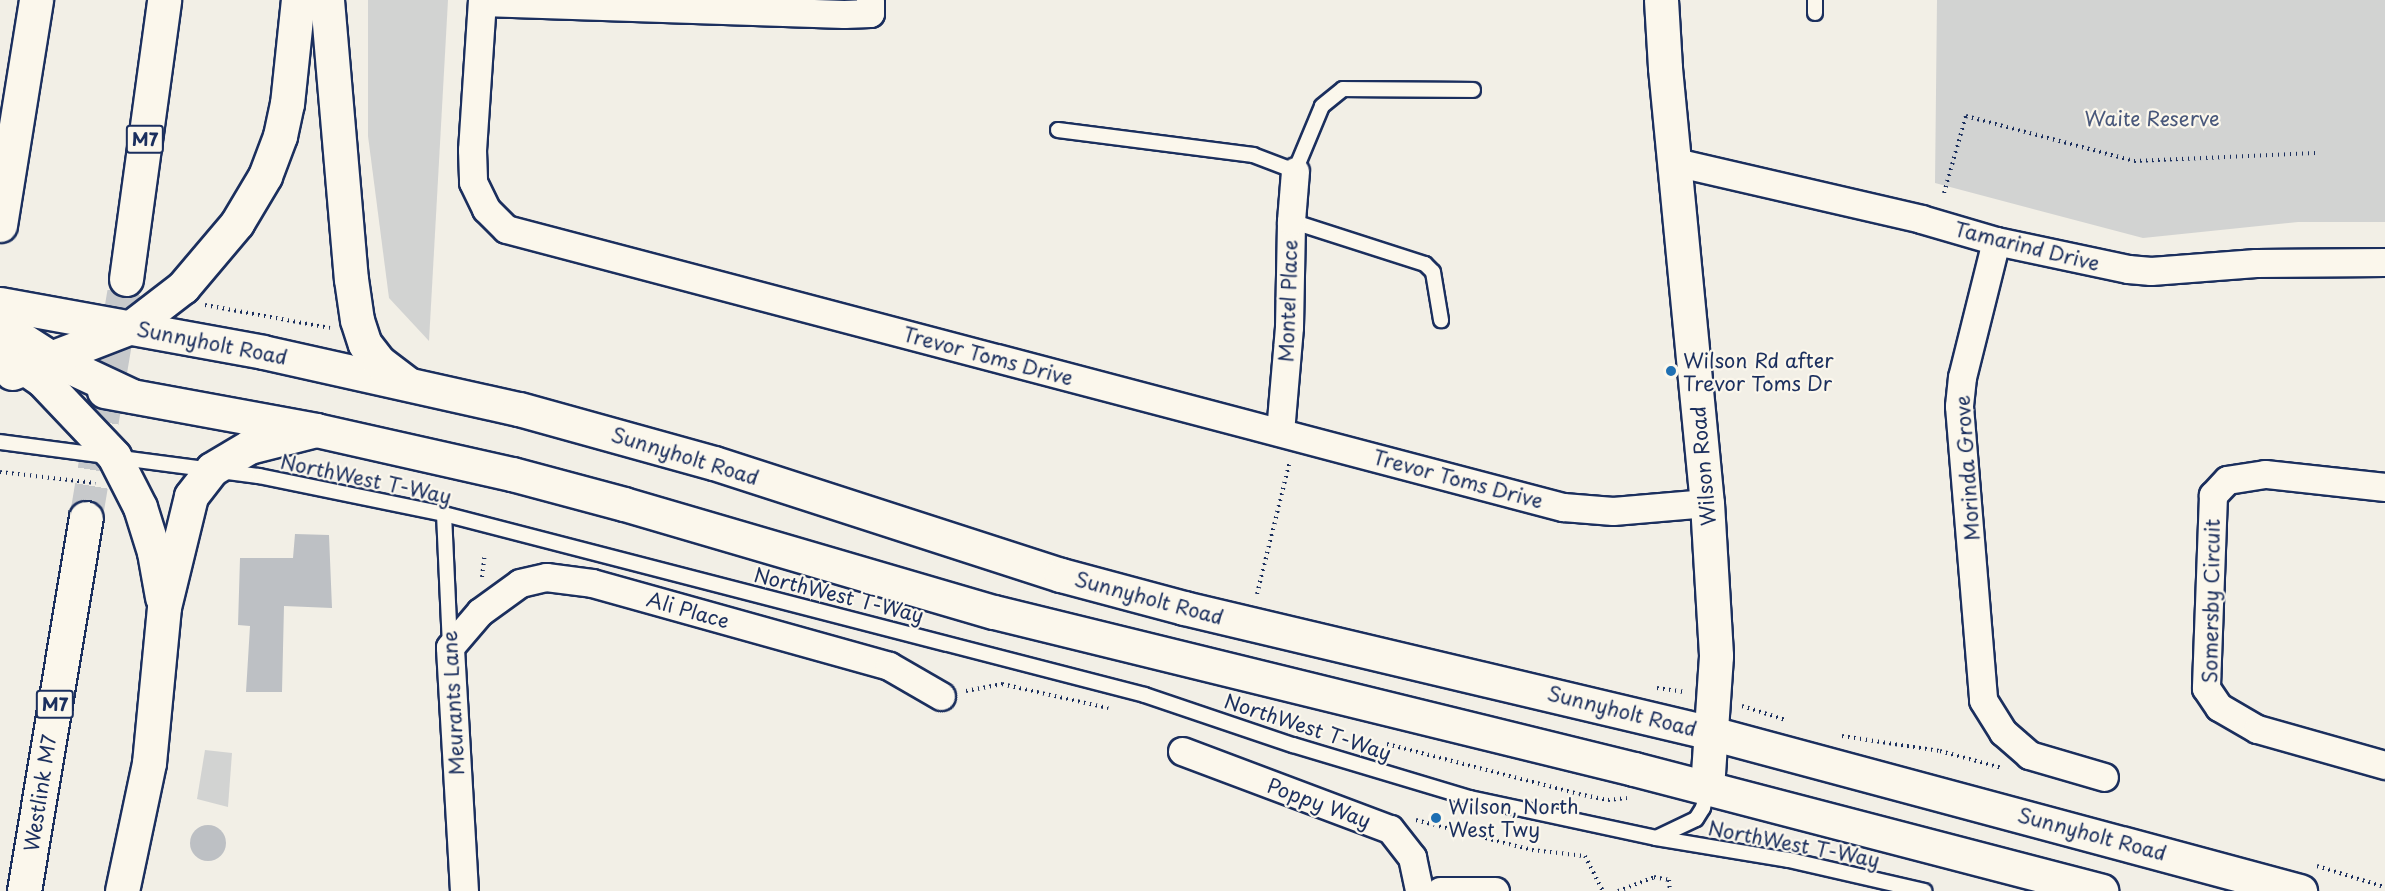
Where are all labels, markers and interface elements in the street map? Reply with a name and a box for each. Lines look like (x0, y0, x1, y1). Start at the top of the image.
park label: Waite Reserve (2084, 106, 2220, 130)
road number: M7 (126, 124, 164, 154)
street label: Tamarind Drive (1952, 216, 2102, 276)
street label: Montel Place (1274, 239, 1302, 363)
street label: Sunnyholt Road (134, 317, 290, 369)
street label: Trevor Toms Drive (900, 322, 1076, 390)
place label: Wilson Rd after Trevor Toms Dr (1683, 348, 1834, 395)
marker: Wilson Rd after Trevor Toms Dr (1664, 364, 1678, 378)
street label: Morinda Grove (1950, 395, 1984, 541)
street label: Wilson Road (1686, 406, 1720, 526)
street label: Sunnyholt Road (608, 422, 762, 490)
street label: Trevor Toms Drive (1370, 445, 1546, 513)
street label: NorthWest T-Way (279, 449, 453, 509)
street label: Somersby Circuit (2198, 519, 2224, 683)
street label: NorthWest T-Way (752, 562, 926, 628)
street label: Sunnyholt Road (1072, 567, 1226, 629)
street label: Ali Place (644, 587, 732, 633)
street label: Meurants Lane (437, 630, 469, 776)
street label: Sunnyholt Road (1545, 681, 1699, 741)
road number: M7 (36, 689, 74, 719)
street label: NorthWest T-Way (1222, 689, 1394, 765)
street label: Westlink M7 (19, 733, 61, 853)
street label: Poppy Way (1264, 773, 1374, 833)
place label: Wilson, North West Twy (1448, 795, 1580, 842)
street label: Sunnyholt Road (2015, 803, 2169, 865)
marker: Wilson, North West Twy (1429, 811, 1443, 825)
street label: NorthWest T-Way (1707, 816, 1881, 872)

